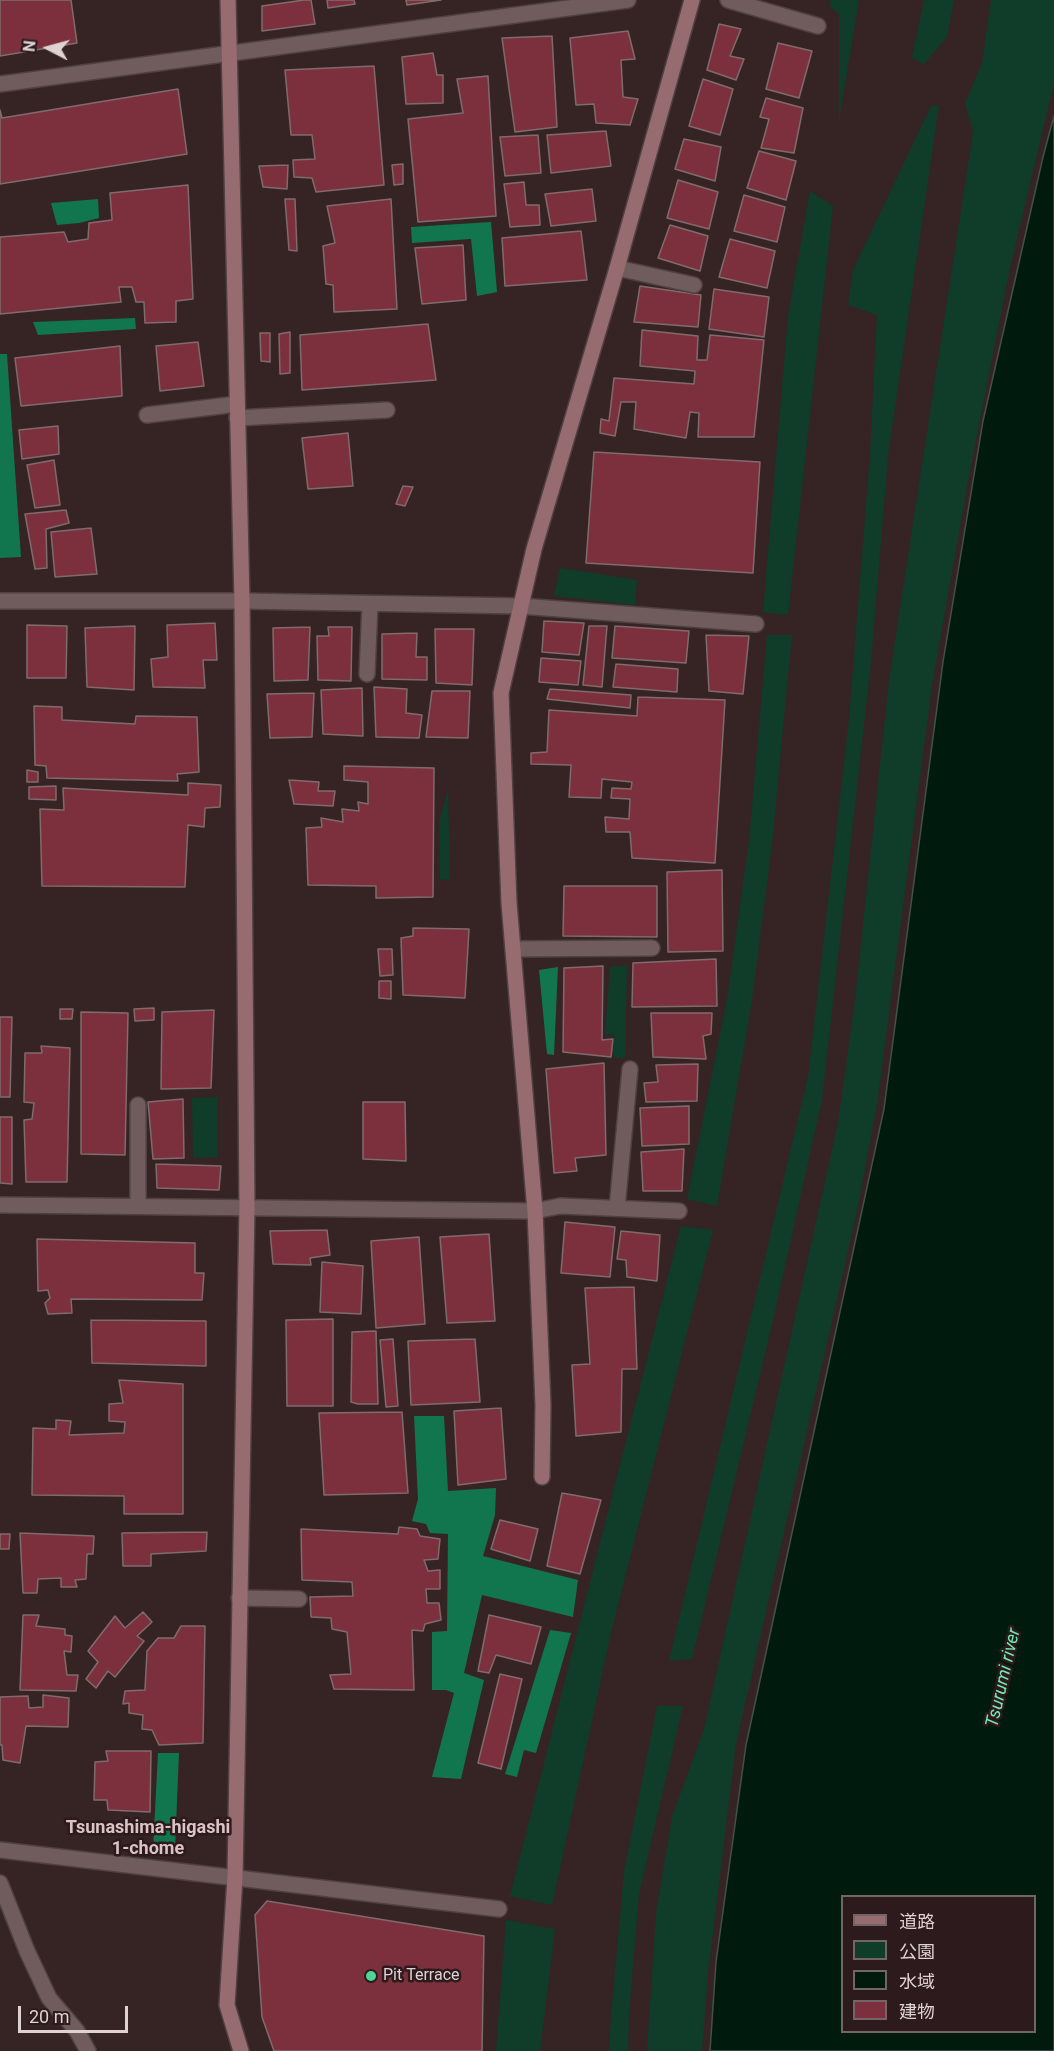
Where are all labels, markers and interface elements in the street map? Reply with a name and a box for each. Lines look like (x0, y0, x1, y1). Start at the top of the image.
north arrow (18, 18, 78, 78)
text: N (20, 39, 40, 53)
water label: Tsurumi river (982, 1626, 1026, 1730)
district label: Tsunashima-higashi 1-chome (66, 1817, 230, 1860)
legend (841, 1895, 1036, 2033)
text: 道路 (899, 1911, 935, 1932)
text: 公園 (899, 1941, 935, 1962)
place label: Pit Terrace (383, 1966, 460, 1986)
marker: Pit Terrace (364, 1969, 378, 1983)
text: 水域 (899, 1971, 935, 1992)
scale bar (21, 1994, 130, 2032)
text: 建物 (899, 2001, 935, 2022)
text: 20 m (29, 2006, 69, 2027)

